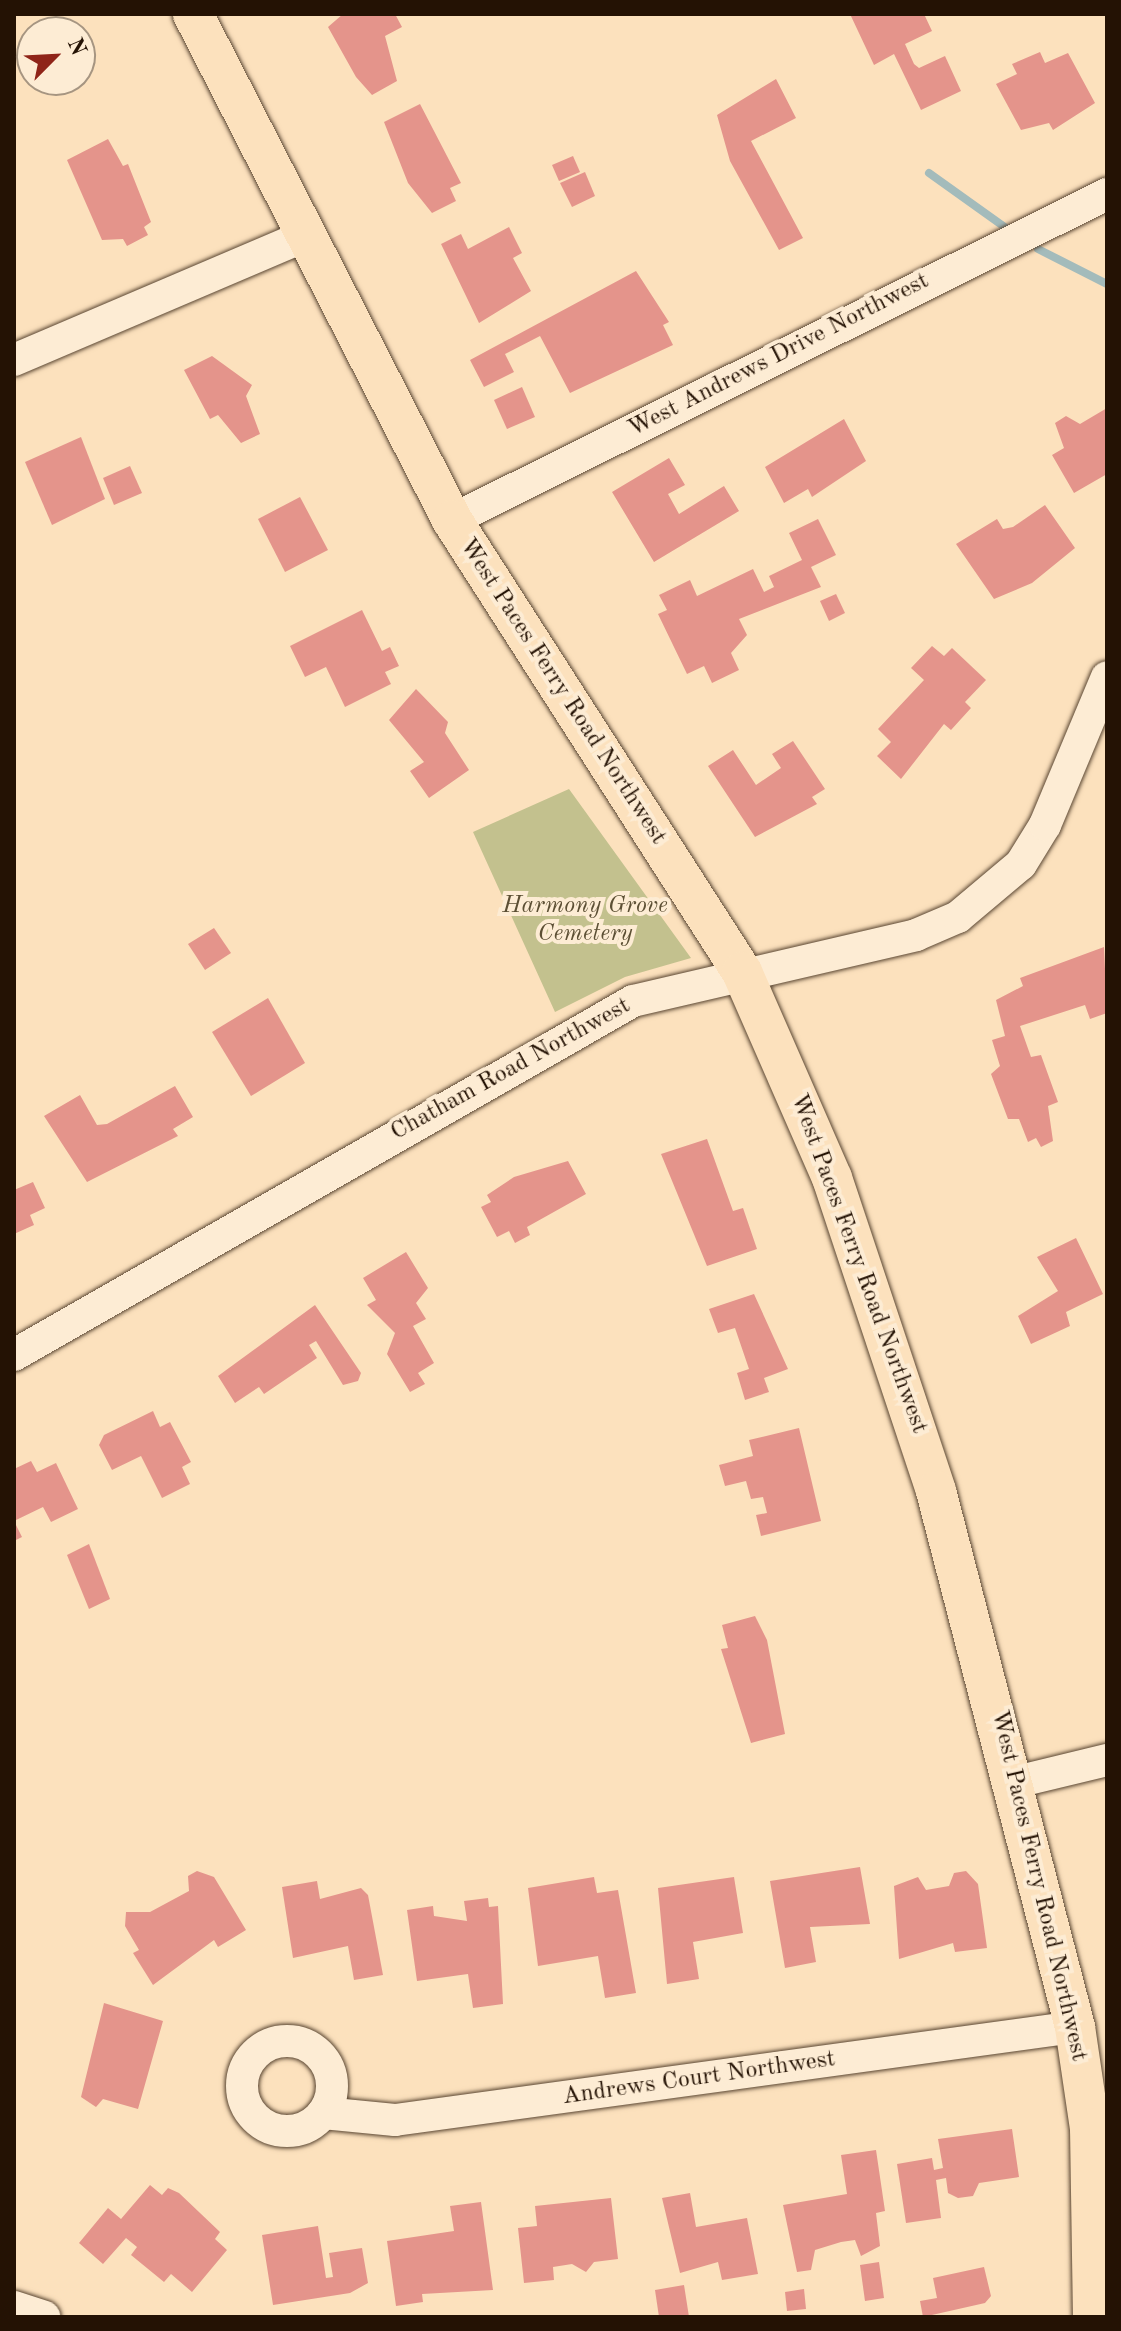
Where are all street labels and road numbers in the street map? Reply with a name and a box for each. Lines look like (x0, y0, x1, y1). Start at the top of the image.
street label: West Andrews Drive Northwest (624, 267, 934, 445)
street label: West Paces Ferry Road Northwest (452, 533, 672, 851)
street label: Chatham Road Northwest (386, 992, 636, 1148)
street label: West Paces Ferry Road Northwest (783, 1090, 933, 1438)
street label: West Paces Ferry Road Northwest (984, 1708, 1092, 2064)
street label: Andrews Court Northwest (561, 2046, 837, 2112)

